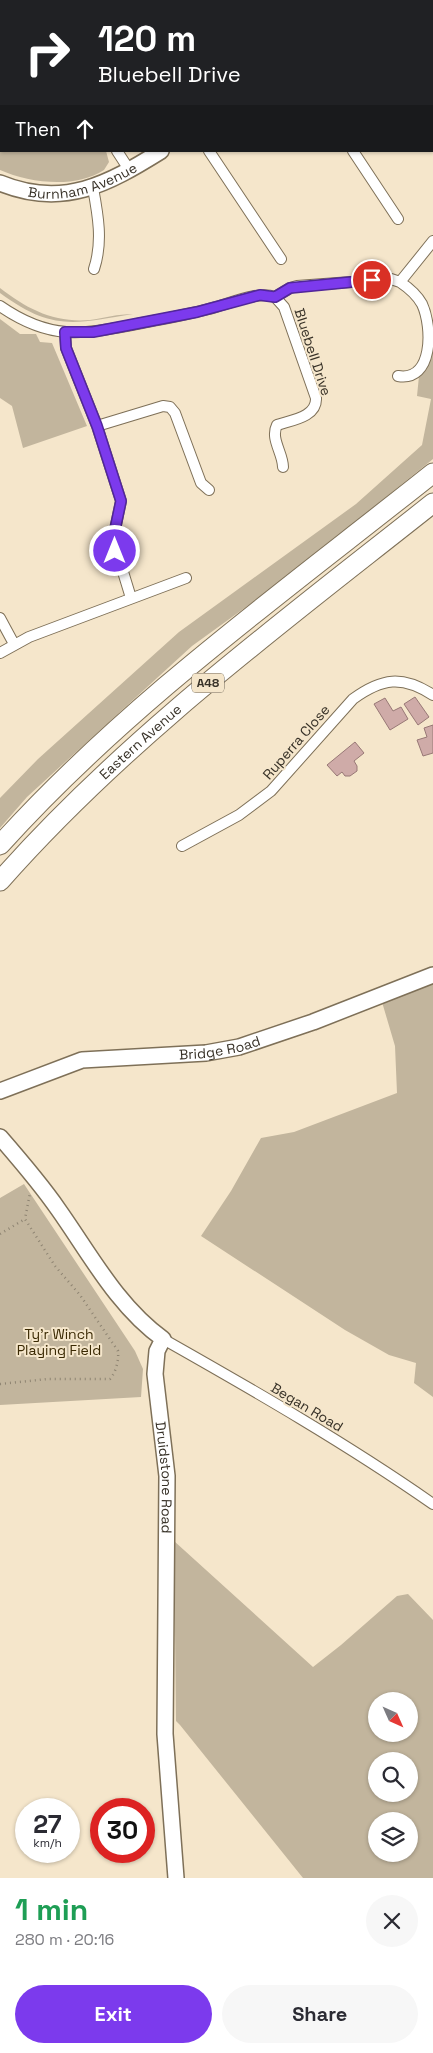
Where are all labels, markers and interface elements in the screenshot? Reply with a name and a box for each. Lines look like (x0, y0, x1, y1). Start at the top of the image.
text: 120 m (98, 17, 196, 61)
icon: right (15, 20, 80, 85)
text: Bluebell Drive (98, 60, 241, 88)
icon: ahead (71, 115, 99, 143)
text: Then (15, 117, 61, 142)
street label: Burnham Avenue (27, 158, 140, 203)
pin (351, 259, 393, 301)
icon: arrive (358, 266, 386, 294)
street label: Bluebell Drive (290, 306, 336, 398)
position arrow (88, 524, 140, 576)
road number: A48 (192, 674, 224, 692)
street label: Eastern Avenue (95, 700, 185, 783)
street label: Ruperra Close (259, 701, 333, 783)
street label: Bridge Road (179, 1032, 262, 1064)
park label: Ty'r Winch Playing Field (17, 1325, 101, 1359)
street label: Began Road (268, 1378, 346, 1436)
street label: Druidstone Road (152, 1420, 176, 1534)
north arrow (368, 1692, 418, 1742)
map controls (368, 1692, 418, 1862)
button: search (368, 1752, 418, 1802)
speed limit sign: 30 (90, 1798, 155, 1863)
text: 27 (33, 1808, 62, 1840)
button: layers (368, 1812, 418, 1862)
text: km/h (33, 1835, 62, 1851)
text: 1 min (15, 1890, 88, 1929)
button: close (366, 1895, 418, 1947)
text: 280 m · 20:16 (15, 1929, 114, 1950)
button: Exit (15, 1985, 212, 2043)
button: Share (222, 1985, 418, 2043)

